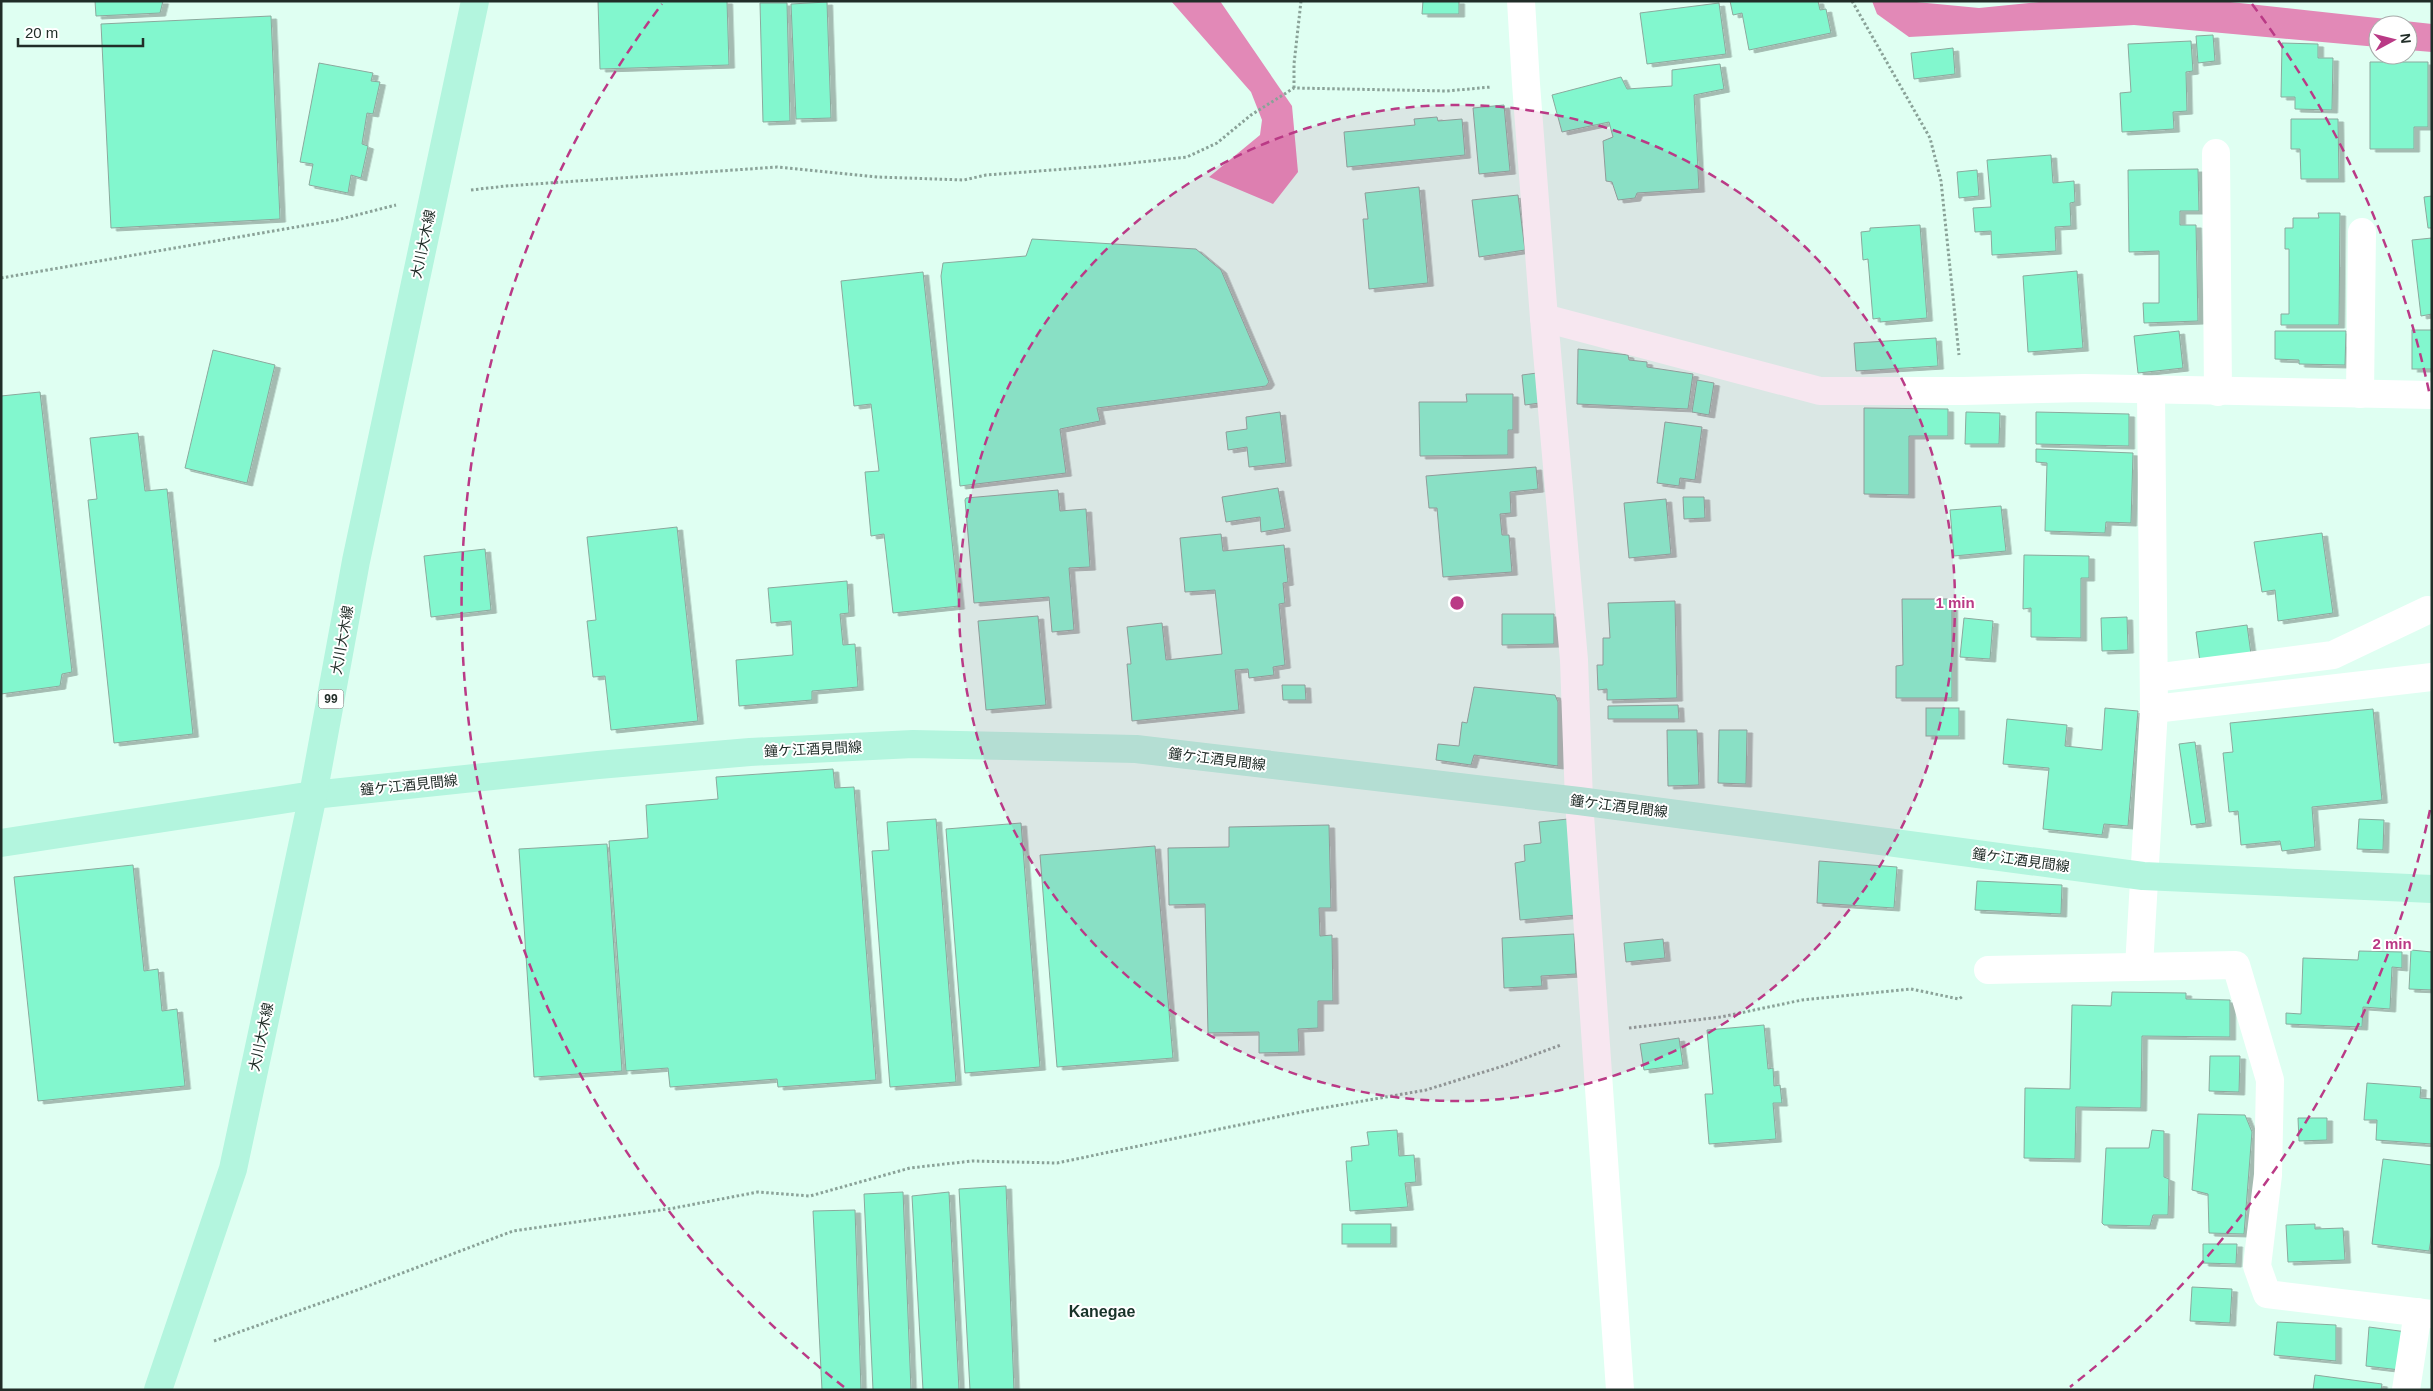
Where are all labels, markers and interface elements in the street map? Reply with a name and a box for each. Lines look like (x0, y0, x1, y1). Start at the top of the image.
scale bar (18, 15, 142, 47)
north arrow (2368, 15, 2418, 65)
text: 20 m (25, 24, 58, 41)
text: N (2397, 32, 2414, 44)
street label: 大川大木線 (408, 208, 438, 280)
centre of rings (1448, 594, 1466, 612)
text: 1 min (1935, 594, 1975, 611)
street label: 大川大木線 (328, 604, 356, 676)
road number: 99 (318, 690, 344, 709)
street label: 鐘ケ江酒見間線 (764, 738, 862, 760)
street label: 鐘ケ江酒見間線 (1167, 745, 1267, 773)
street label: 鐘ケ江酒見間線 (359, 772, 459, 798)
street label: 鐘ケ江酒見間線 (1569, 792, 1669, 820)
street label: 鐘ケ江酒見間線 (1971, 845, 2071, 875)
text: 2 min (2372, 935, 2412, 952)
street label: 大川大木線 (246, 1001, 276, 1073)
district label: Kanegae (1069, 1303, 1135, 1320)

